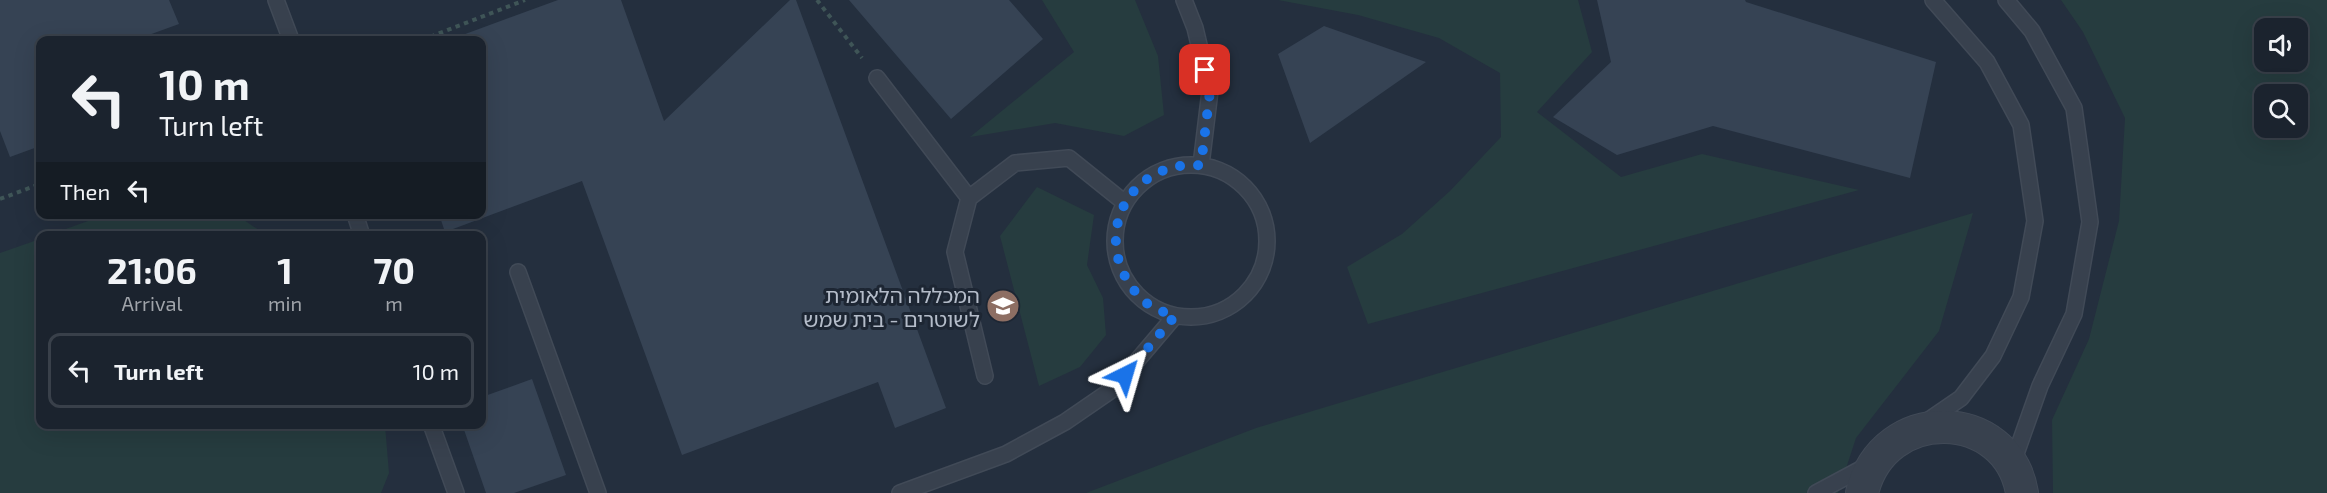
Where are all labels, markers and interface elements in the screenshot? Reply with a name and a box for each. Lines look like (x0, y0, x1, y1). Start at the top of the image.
map controls (2254, 18, 2308, 138)
button: sound (2254, 18, 2308, 72)
pin (1179, 44, 1230, 95)
icon: arrive (1188, 53, 1221, 86)
text: 10 m (159, 58, 250, 108)
icon: left (60, 60, 138, 138)
button: search (2254, 84, 2308, 138)
text: Turn left (159, 109, 263, 141)
icon: left (122, 174, 155, 207)
text: Then (60, 178, 110, 204)
text: 21:06 (107, 248, 197, 291)
text: 1 (277, 248, 293, 291)
text: 70 (373, 248, 415, 291)
place label: המכללה הלאומית לשוטרים - בית שמש (803, 282, 980, 331)
school or university icon: המכללה הלאומית לשוטרים - בית שמש (985, 288, 1021, 324)
text: Arrival (122, 291, 182, 315)
text: min (268, 291, 302, 315)
text: m (385, 291, 403, 315)
position arrow (1093, 343, 1157, 407)
icon: left (63, 354, 96, 387)
text: Turn left (114, 358, 203, 384)
text: 10 m (413, 358, 459, 384)

